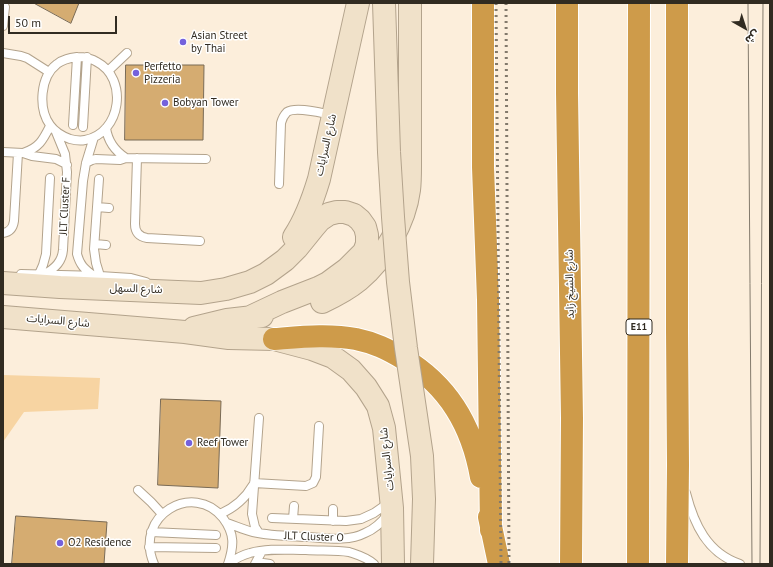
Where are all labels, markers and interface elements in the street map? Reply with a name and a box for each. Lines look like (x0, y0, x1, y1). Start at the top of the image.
scale bar (10, 8, 119, 34)
north arrow (725, 8, 765, 48)
text: 50 m (15, 15, 41, 30)
text: ش (742, 27, 763, 48)
place label: Asian Street by Thai (191, 29, 248, 55)
marker: Asian Street by Thai (178, 37, 188, 47)
place label: Perfetto Pizzeria (144, 60, 181, 86)
marker: Perfetto Pizzeria (131, 68, 141, 78)
place label: Bobyan Tower (173, 96, 238, 110)
marker: Bobyan Tower (160, 98, 170, 108)
street label: شارع السرايات (312, 113, 340, 177)
street label: JLT Cluster F (57, 177, 73, 235)
street label: شارع الشيخ زايد (563, 249, 577, 319)
street label: شارع السهل (109, 281, 163, 297)
street label: شارع السرايات (26, 312, 90, 330)
road number: E11 (626, 319, 652, 335)
street label: شارع السرايات (377, 427, 397, 491)
place label: Reef Tower (197, 436, 248, 450)
marker: Reef Tower (184, 438, 194, 448)
street label: JLT Cluster O (284, 529, 344, 545)
place label: O2 Residence (68, 536, 131, 550)
marker: O2 Residence (55, 538, 65, 548)

